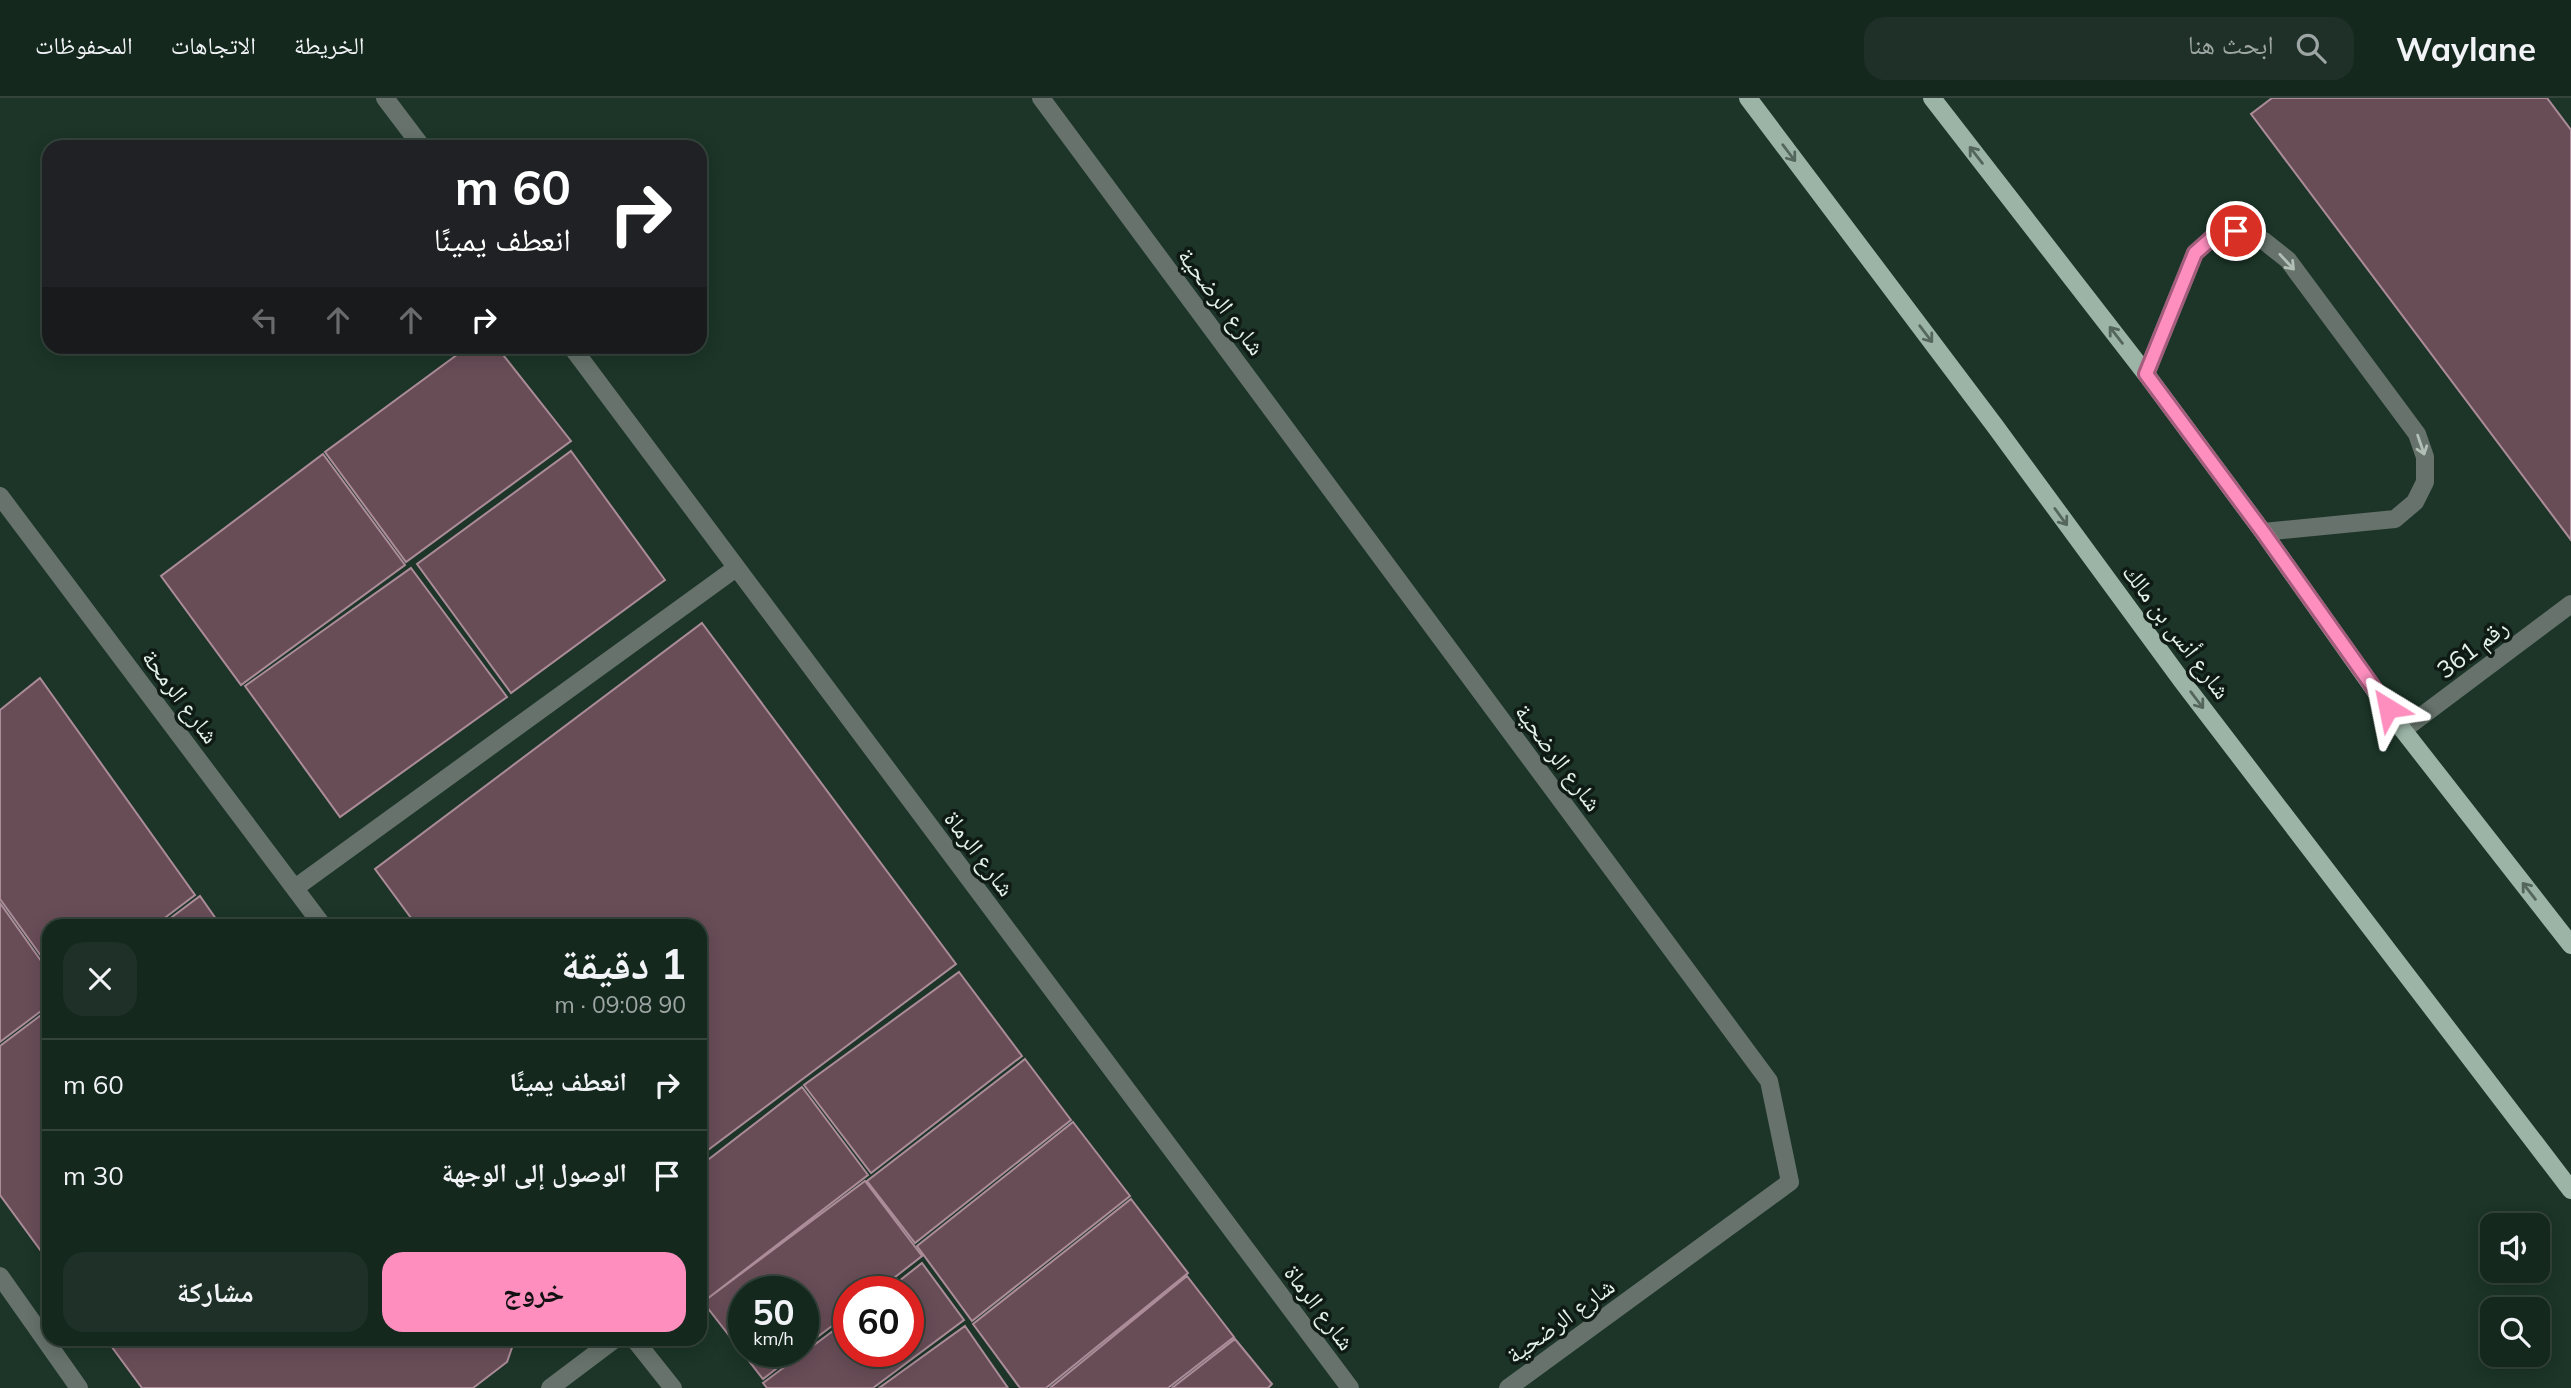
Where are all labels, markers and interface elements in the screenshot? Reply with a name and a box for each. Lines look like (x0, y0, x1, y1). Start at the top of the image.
search box (1864, 17, 2354, 80)
text: ابحث هنا (2188, 28, 2274, 61)
text: Waylane (2396, 28, 2536, 69)
icon: search (2292, 29, 2330, 67)
text: المحفوظات (35, 30, 133, 60)
text: الاتجاهات (171, 30, 256, 60)
text: الخريطة (294, 30, 365, 60)
one-way arrow (1781, 143, 1796, 162)
one-way arrow (1969, 147, 1984, 165)
text: 60 m (455, 156, 571, 217)
icon: right (595, 168, 686, 259)
pin (2206, 201, 2266, 261)
icon: arrive (2217, 212, 2255, 250)
text: انعطف يمينًا (434, 219, 571, 259)
street label: شارع الرضحية (1171, 241, 1272, 361)
one-way arrow (2279, 253, 2296, 270)
icon: left (246, 301, 284, 339)
icon: ahead (319, 301, 357, 339)
icon: ahead (392, 301, 430, 339)
icon: right (465, 301, 503, 339)
one-way arrow (1918, 325, 1933, 343)
one-way arrow (2109, 326, 2124, 345)
one-way arrow (2416, 434, 2428, 456)
one-way arrow (2054, 507, 2069, 526)
street label: شارع أنس بن مالك (2116, 557, 2238, 705)
street label: رقم 361 (2430, 612, 2515, 686)
street label: شارع الرمحة (135, 643, 226, 750)
position arrow (2351, 671, 2425, 745)
one-way arrow (2189, 690, 2204, 709)
street label: شارع الرضحية (1508, 697, 1609, 817)
street label: شارع الرماة (937, 804, 1022, 902)
one-way arrow (2521, 883, 2537, 901)
text: 1 دقيقة (561, 937, 686, 990)
button: close (63, 942, 137, 1016)
text: 90 m · 09:08 (554, 990, 686, 1019)
text: انعطف يمينًا (510, 1065, 627, 1098)
icon: right (648, 1066, 686, 1104)
text: 60 m (63, 1068, 124, 1101)
text: الوصول إلى الوجهة (442, 1156, 627, 1189)
icon: arrive (648, 1157, 686, 1195)
text: 30 m (63, 1159, 124, 1192)
map controls (2480, 1213, 2550, 1367)
button: sound (2480, 1213, 2550, 1283)
button: مشاركة (63, 1252, 368, 1332)
button: خروج (382, 1252, 686, 1332)
street label: شارع الرماة (1277, 1258, 1362, 1356)
street label: شارع الرضحية (1500, 1271, 1621, 1370)
speed limit sign: 60 (833, 1276, 924, 1367)
text: 50 (752, 1290, 795, 1334)
button: search (2480, 1297, 2550, 1367)
text: km/h (753, 1327, 794, 1350)

